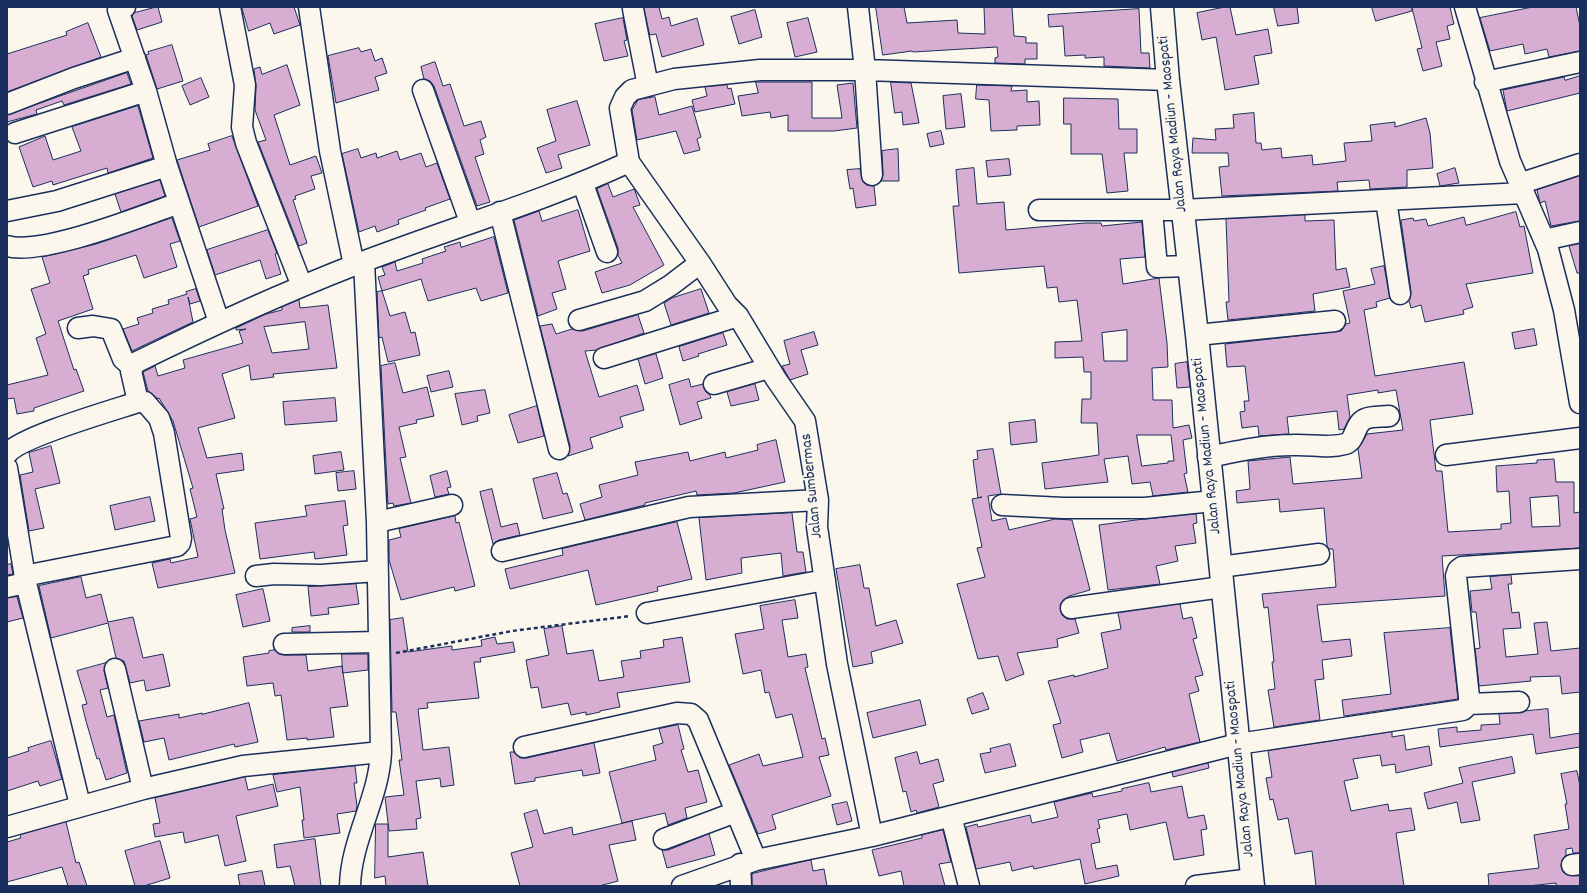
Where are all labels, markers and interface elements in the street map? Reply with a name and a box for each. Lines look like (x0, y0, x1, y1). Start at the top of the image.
street label: Jalan Raya Madiun - Maospati (1155, 35, 1193, 213)
street label: Jalan Raya Madiun - Maospati (1189, 357, 1227, 535)
street label: Jalan Sumbermas (798, 432, 828, 540)
street label: Jalan Raya Madiun - Maospati (1222, 680, 1260, 858)

